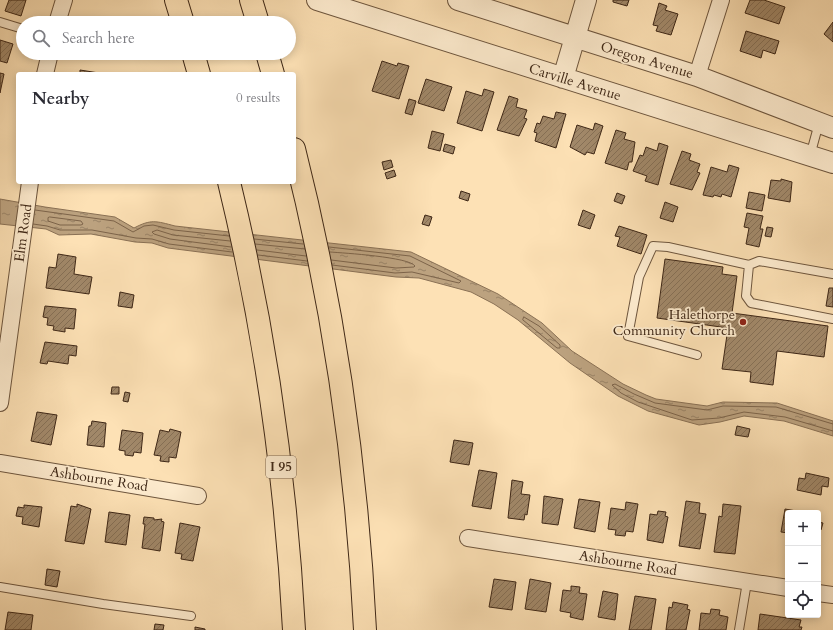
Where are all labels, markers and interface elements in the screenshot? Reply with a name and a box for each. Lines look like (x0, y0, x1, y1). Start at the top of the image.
search box (16, 16, 296, 60)
icon: search (30, 27, 52, 49)
text: Search here (62, 28, 135, 48)
street label: Oregon Avenue (598, 37, 696, 83)
street label: Carville Avenue (527, 59, 623, 105)
text: Nearby (32, 87, 89, 110)
text: 0 results (236, 89, 280, 107)
street label: Elm Road (10, 202, 37, 263)
place label: Halethorpe Community Church (613, 305, 735, 340)
marker: Halethorpe Community Church (738, 317, 748, 327)
road number: I 95 (266, 456, 296, 478)
street label: Ashbourne Road (49, 462, 150, 496)
map controls (785, 510, 821, 618)
button: + (785, 510, 821, 546)
street label: Ashbourne Road (578, 546, 679, 580)
button: − (785, 546, 821, 582)
button: locate (785, 582, 821, 618)

